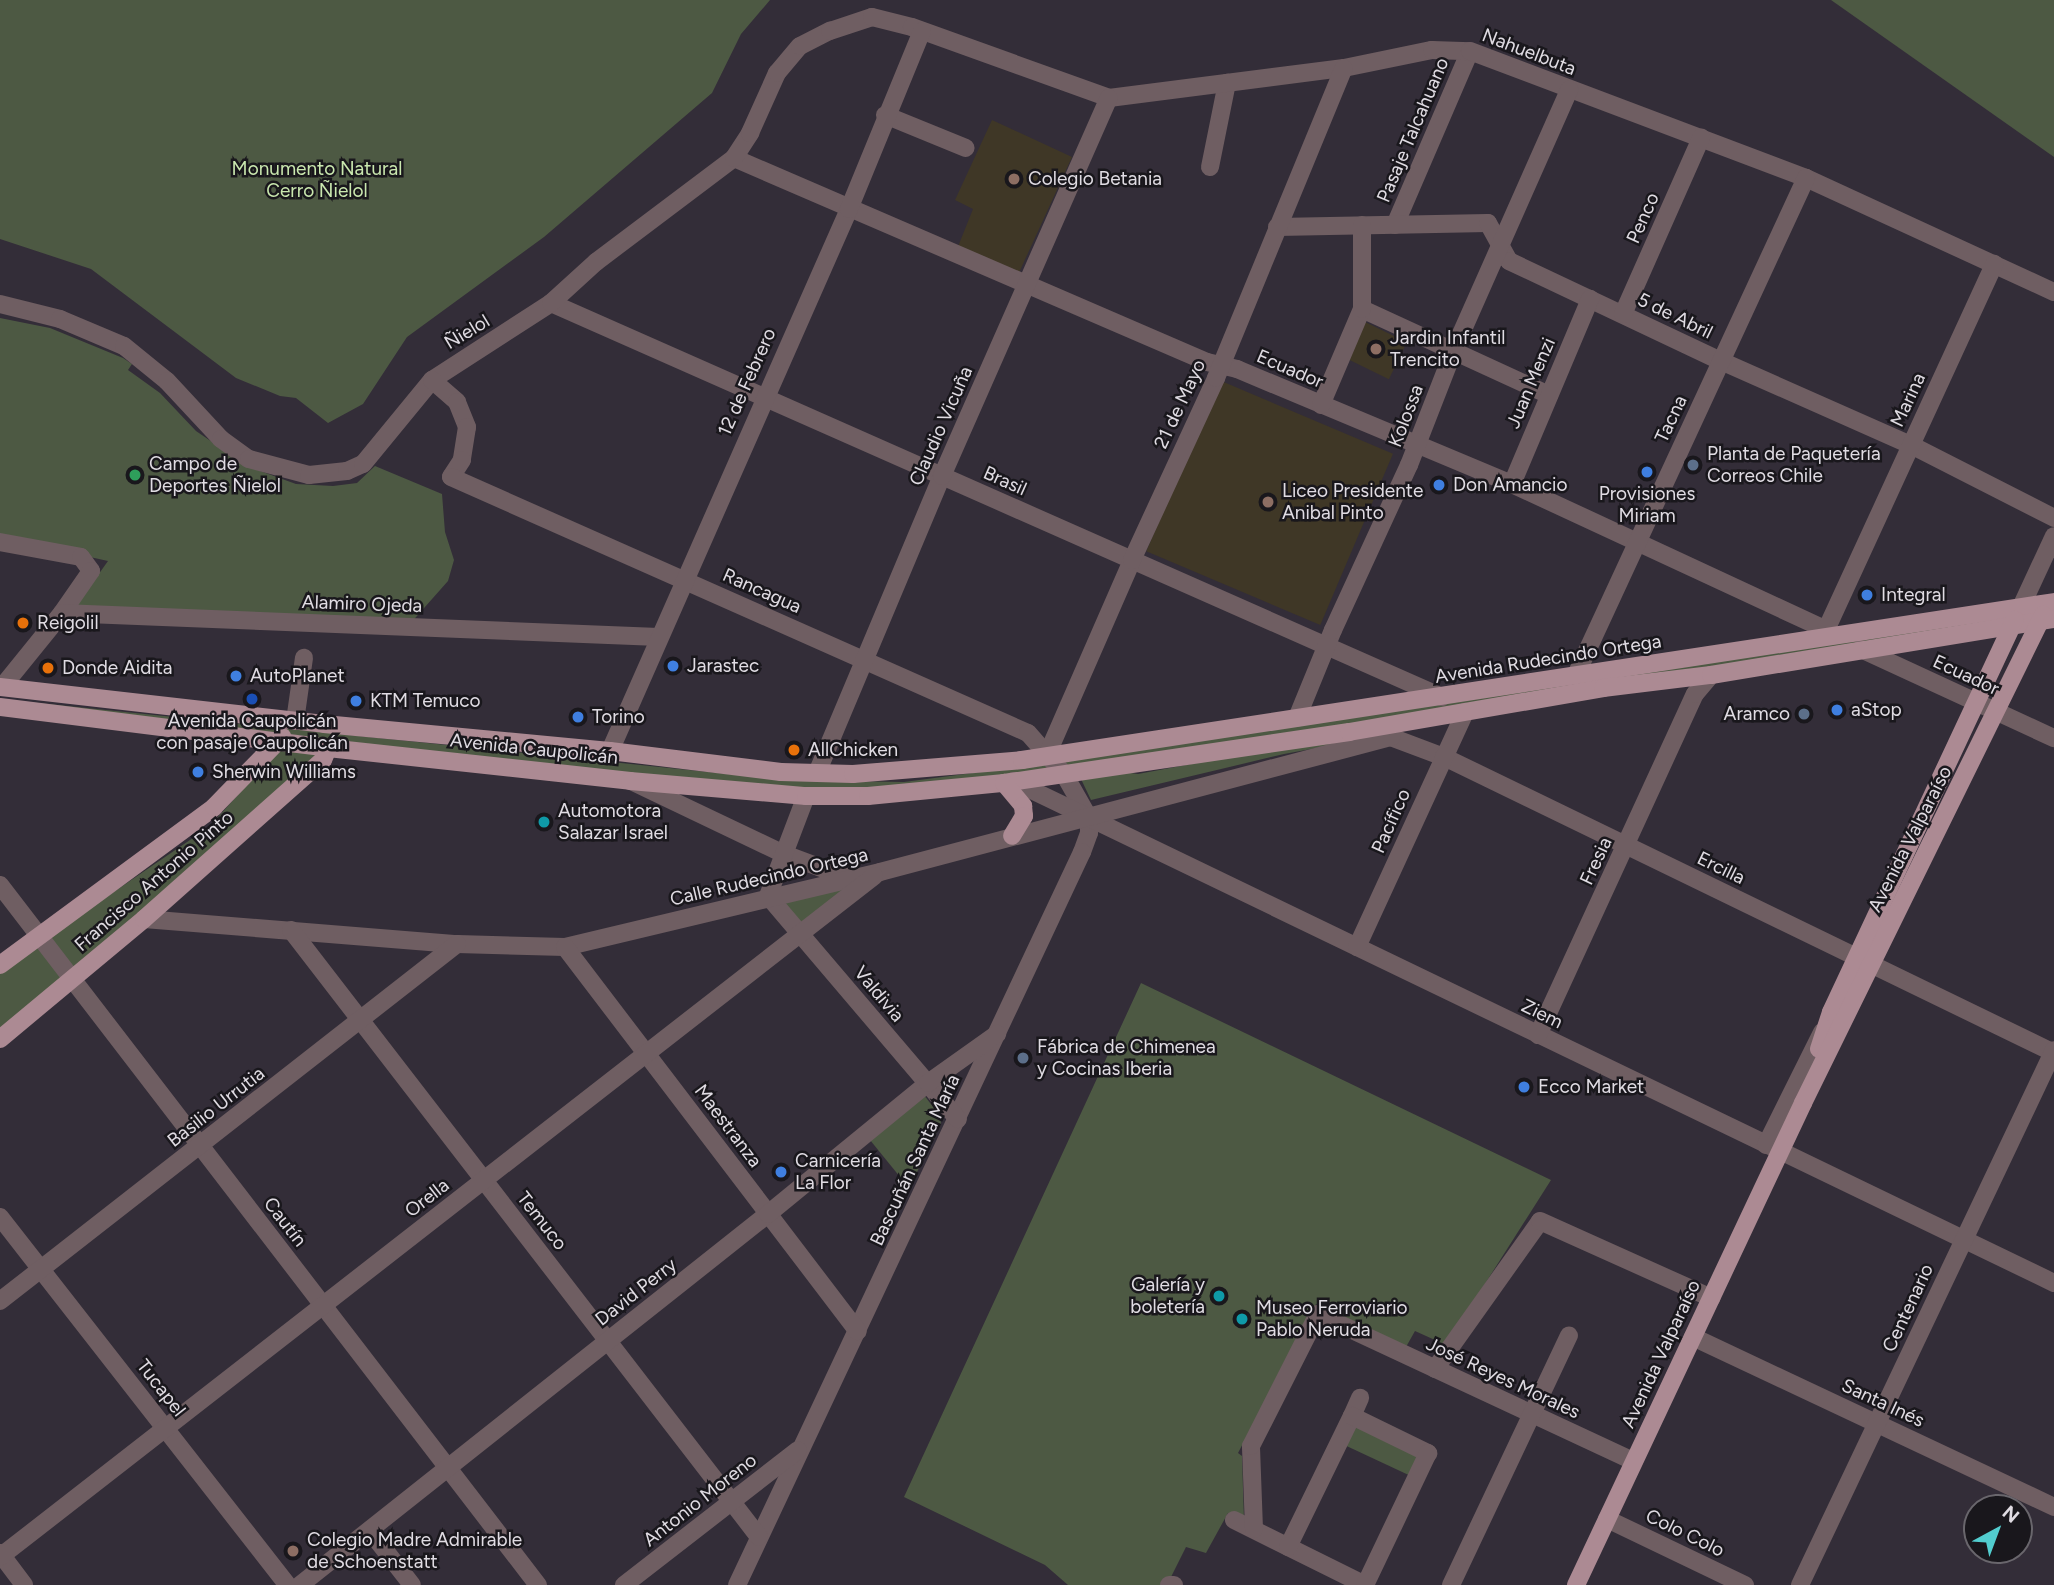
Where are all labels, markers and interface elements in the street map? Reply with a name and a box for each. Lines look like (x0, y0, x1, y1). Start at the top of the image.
street label: Nahuelbuta (1479, 24, 1579, 80)
street label: Pasaje Talcahuano (1372, 54, 1454, 206)
park label: Monumento Natural Cerro Ñielol (232, 158, 402, 202)
place label: Colegio Betania (1028, 168, 1162, 190)
marker: Colegio Betania (1006, 171, 1022, 187)
street label: Penco (1622, 189, 1664, 247)
street label: 5 de Abril (1634, 288, 1716, 344)
street label: Ñielol (440, 310, 494, 354)
street label: 12 de Febrero (713, 325, 781, 439)
place label: Jardin Infantil Trencito (1390, 327, 1505, 371)
street label: Juan Menzi (1502, 334, 1560, 432)
marker: Jardin Infantil Trencito (1368, 341, 1384, 357)
street label: Ecuador (1253, 345, 1327, 393)
street label: 21 de Mayo (1149, 356, 1211, 452)
street label: Claudio Vicuña (905, 363, 977, 489)
street label: Marina (1886, 369, 1930, 431)
street label: Kolossa (1384, 382, 1428, 450)
street label: Tacna (1650, 392, 1692, 446)
place label: Planta de Paquetería Correos Chile (1707, 443, 1881, 487)
place label: Campo de Deportes Ñielol (149, 453, 281, 497)
marker: Planta de Paquetería Correos Chile (1685, 457, 1701, 473)
street label: Brasil (980, 461, 1030, 501)
marker: Provisiones Miriam (1639, 464, 1655, 480)
marker: Campo de Deportes Ñielol (127, 467, 143, 483)
place label: Don Amancio (1453, 474, 1567, 496)
marker: Don Amancio (1431, 477, 1447, 493)
place label: Liceo Presidente Anibal Pinto (1282, 480, 1423, 524)
place label: Provisiones Miriam (1599, 483, 1695, 527)
marker: Liceo Presidente Anibal Pinto (1260, 494, 1276, 510)
street label: Rancagua (719, 564, 805, 618)
place label: Integral (1881, 584, 1946, 606)
marker: Integral (1859, 587, 1875, 603)
street label: Alamiro Ojeda (301, 591, 423, 617)
place label: Reigolil (37, 612, 99, 634)
marker: Reigolil (15, 615, 31, 631)
street label: Avenida Rudecindo Ortega (1433, 630, 1663, 688)
street label: Ecuador (1929, 650, 2003, 700)
place label: Jarastec (687, 655, 759, 677)
place label: Donde Aidita (62, 657, 173, 679)
marker: Jarastec (665, 658, 681, 674)
marker: Donde Aidita (40, 660, 56, 676)
place label: AutoPlanet (250, 665, 345, 687)
marker: AutoPlanet (228, 668, 244, 684)
place label: KTM Temuco (370, 690, 481, 712)
marker: Avenida Caupolicán con pasaje Caupolicán (244, 691, 260, 707)
marker: KTM Temuco (348, 693, 364, 709)
place label: aStop (1851, 699, 1902, 721)
marker: aStop (1829, 702, 1845, 718)
place label: Aramco (1724, 703, 1790, 725)
place label: Torino (592, 706, 645, 728)
marker: Aramco (1796, 706, 1812, 722)
marker: Torino (570, 709, 586, 725)
place label: Avenida Caupolicán con pasaje Caupolicán (156, 710, 348, 754)
street label: Avenida Caupolicán (449, 729, 619, 769)
place label: AllChicken (808, 739, 898, 761)
marker: AllChicken (786, 742, 802, 758)
place label: Sherwin Williams (212, 761, 356, 783)
street label: Avenida Valparaíso (1863, 762, 1957, 916)
marker: Sherwin Williams (190, 764, 206, 780)
street label: Pacífico (1367, 785, 1415, 857)
place label: Automotora Salazar Israel (558, 800, 668, 844)
street label: Francisco Antonio Pinto (70, 806, 238, 956)
marker: Automotora Salazar Israel (536, 814, 552, 830)
street label: Fresia (1575, 834, 1617, 888)
street label: Calle Rudecindo Ortega (668, 843, 870, 911)
street label: Ercilla (1693, 847, 1749, 889)
street label: Valdivia (849, 961, 909, 1027)
street label: Ziem (1518, 994, 1566, 1034)
place label: Fábrica de Chimenea y Cocinas Iberia (1037, 1036, 1216, 1080)
marker: Fábrica de Chimenea y Cocinas Iberia (1015, 1050, 1031, 1066)
street label: Basilio Urrutia (163, 1062, 269, 1152)
street label: Bascuñán Santa María (865, 1071, 965, 1249)
place label: Ecco Market (1538, 1076, 1644, 1098)
marker: Ecco Market (1516, 1079, 1532, 1095)
street label: Maestranza (689, 1080, 767, 1172)
place label: Carnicería La Flor (795, 1150, 881, 1194)
marker: Carnicería La Flor (773, 1164, 789, 1180)
street label: Orella (400, 1174, 454, 1222)
street label: Temuco (512, 1187, 572, 1255)
street label: Cautín (259, 1193, 311, 1251)
street label: David Perry (591, 1253, 681, 1331)
street label: Centenario (1878, 1260, 1938, 1356)
place label: Galería y boletería (1130, 1274, 1205, 1318)
street label: Avenida Valparaíso (1617, 1276, 1705, 1432)
marker: Galería y boletería (1211, 1288, 1227, 1304)
place label: Museo Ferroviario Pablo Neruda (1256, 1297, 1408, 1341)
marker: Museo Ferroviario Pablo Neruda (1234, 1311, 1250, 1327)
street label: José Reyes Morales (1422, 1332, 1584, 1424)
street label: Tucapel (132, 1355, 190, 1421)
street label: Santa Inés (1838, 1374, 1928, 1432)
street label: Antonio Moreno (639, 1449, 761, 1551)
north arrow (1963, 1494, 2033, 1564)
text: N (1998, 1501, 2024, 1528)
street label: Colo Colo (1642, 1504, 1728, 1562)
place label: Colegio Madre Admirable de Schoenstatt (307, 1529, 522, 1573)
marker: Colegio Madre Admirable de Schoenstatt (285, 1543, 301, 1559)

